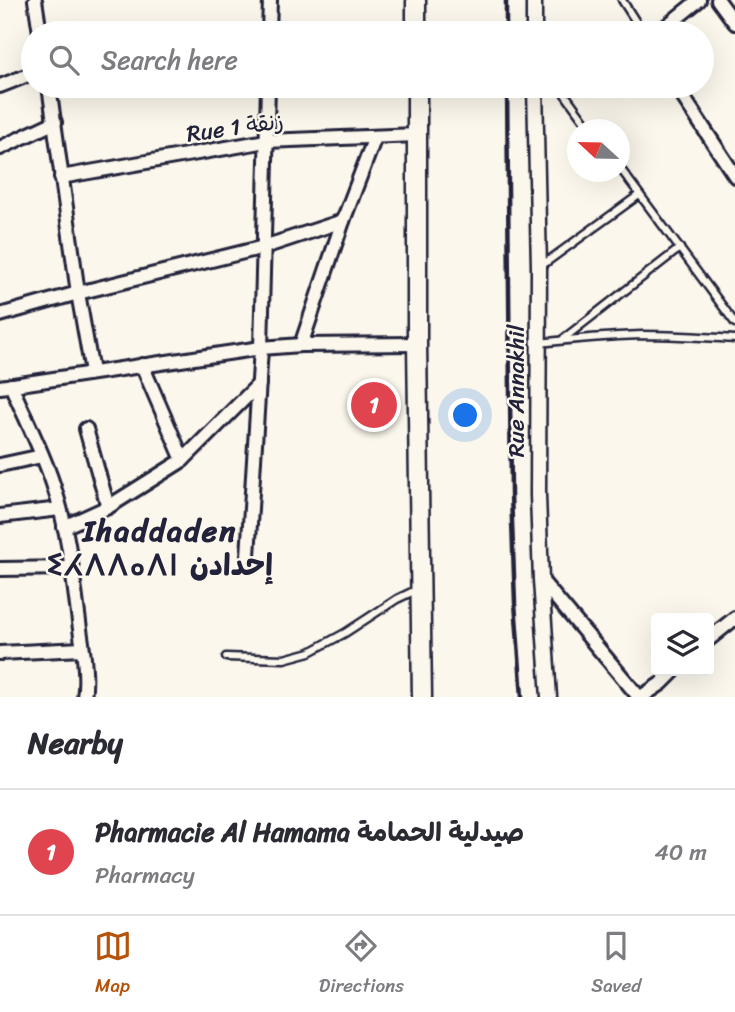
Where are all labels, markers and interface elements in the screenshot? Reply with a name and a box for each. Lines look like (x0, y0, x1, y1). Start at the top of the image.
search box (21, 21, 714, 98)
text: Search here (101, 37, 238, 83)
icon: search (45, 41, 83, 79)
street label: Rue 1 زنقة (184, 100, 286, 155)
north arrow (567, 119, 630, 182)
street label: Rue Annakhil (496, 324, 537, 457)
pin: 1 (351, 379, 397, 431)
your location (448, 398, 482, 432)
district label: Ihaddaden ⵉⵃⴷⴷⴰⴷⵏ إحدادن (47, 504, 273, 592)
map controls (651, 613, 714, 676)
button: layers (651, 613, 714, 676)
text: Nearby (28, 716, 123, 770)
text: Pharmacie Al Hamama صيدلية الحمامة (95, 809, 524, 855)
text: 1 (46, 832, 56, 873)
text: 40 m (654, 832, 707, 873)
text: Pharmacy (95, 855, 195, 896)
tab: Map (94, 927, 132, 1002)
tab: Directions (319, 927, 404, 1002)
tab: Saved (591, 927, 641, 1002)

